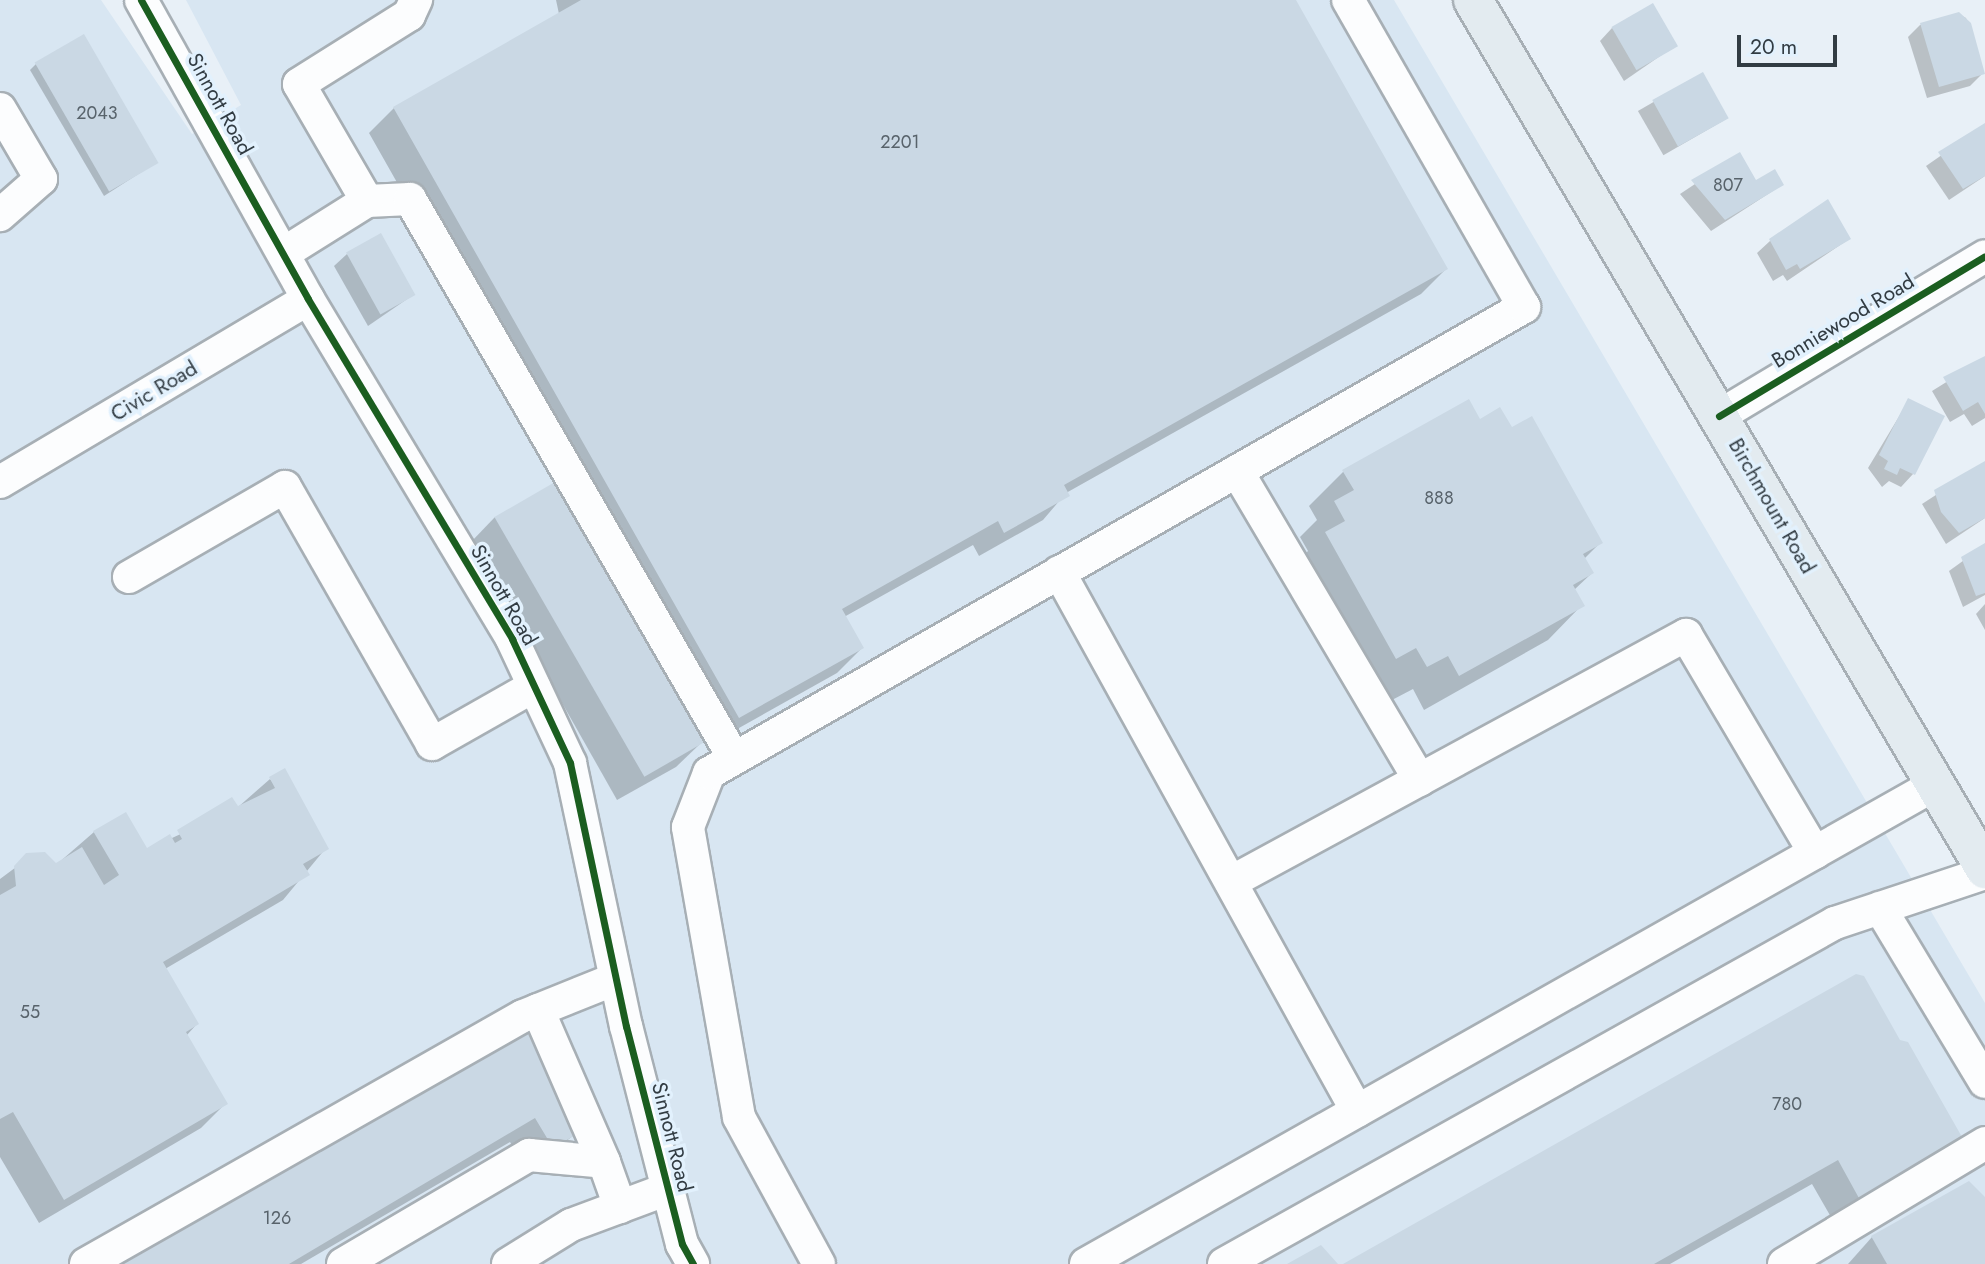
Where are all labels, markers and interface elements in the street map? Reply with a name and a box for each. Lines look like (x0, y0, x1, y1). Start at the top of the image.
scale bar (1740, 21, 1840, 65)
text: 20 m (1750, 32, 1797, 62)
street label: Sinnott Road (182, 49, 258, 159)
house number: 2043 (76, 102, 118, 124)
house number: 2201 (880, 131, 920, 153)
house number: 807 (1713, 174, 1743, 196)
street label: Bonniewood Road (1767, 269, 1919, 373)
street label: Civic Road (106, 355, 202, 427)
street label: Birchmount Road (1723, 434, 1821, 578)
house number: 888 (1424, 487, 1454, 509)
street label: Sinnott Road (465, 540, 543, 650)
house number: 55 (20, 1001, 40, 1023)
street label: Sinnott Road (646, 1080, 698, 1194)
house number: 780 (1772, 1093, 1802, 1115)
house number: 126 (263, 1207, 291, 1229)

